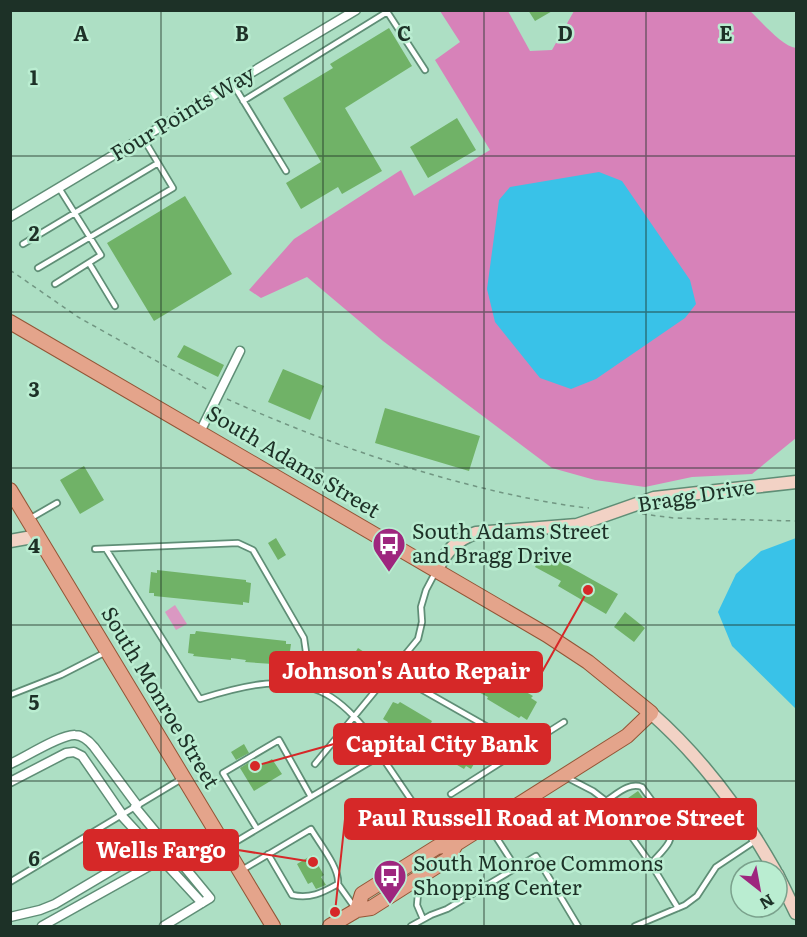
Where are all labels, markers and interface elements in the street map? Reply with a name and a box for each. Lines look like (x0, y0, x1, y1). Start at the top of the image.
text: A (73, 17, 89, 47)
text: B (235, 17, 249, 47)
text: C (397, 17, 411, 47)
text: D (557, 17, 573, 47)
text: E (719, 17, 733, 47)
street label: Four Points Way (104, 56, 261, 167)
text: 1 (30, 61, 38, 91)
text: 2 (29, 217, 40, 247)
text: 3 (28, 373, 40, 403)
street label: South Adams Street (202, 396, 387, 524)
street label: Bragg Drive (635, 469, 756, 518)
place label: South Adams Street and Bragg Drive (412, 514, 610, 569)
bus stop icon: South Adams Street and Bragg Drive (371, 526, 407, 573)
text: 4 (28, 529, 40, 559)
street label: South Monroe Street (95, 600, 229, 794)
callout: Johnson's Auto Repair (270, 652, 542, 692)
text: Johnson's Auto Repair (282, 653, 530, 686)
text: 5 (29, 686, 40, 716)
callout: Capital City Bank (334, 724, 550, 764)
text: Capital City Bank (346, 726, 539, 759)
callout: Paul Russell Road at Monroe Street (345, 799, 756, 839)
text: Paul Russell Road at Monroe Street (357, 800, 745, 833)
callout: Wells Fargo (84, 830, 238, 870)
text: Wells Fargo (96, 832, 226, 865)
text: 6 (28, 842, 40, 872)
place label: South Monroe Commons Shopping Center (413, 846, 663, 901)
bus stop icon: South Monroe Commons Shopping Center (372, 858, 408, 905)
north arrow (729, 859, 789, 919)
text: N (755, 889, 779, 916)

